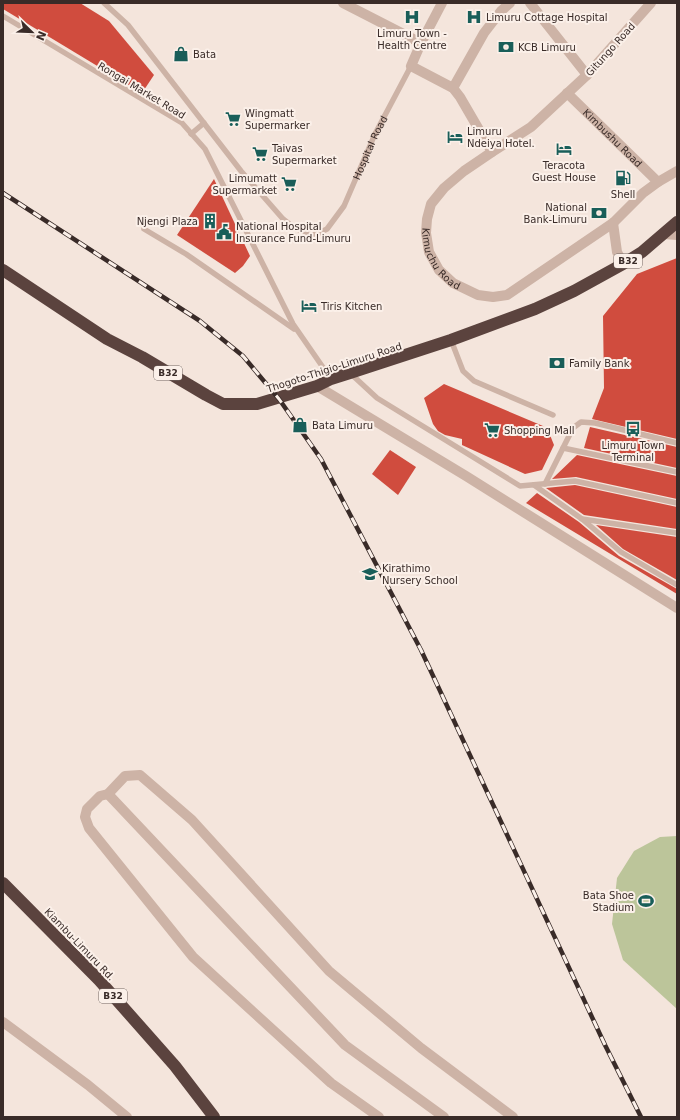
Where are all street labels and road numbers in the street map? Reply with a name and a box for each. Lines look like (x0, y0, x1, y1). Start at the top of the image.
street label: Gitungo Road (584, 20, 637, 78)
street label: Rongai Market Road (96, 60, 187, 121)
street label: Kimbushu Road (581, 107, 644, 169)
street label: Hospital Road (351, 114, 390, 181)
street label: Kimuchu Road (420, 227, 462, 292)
road number: B32 (614, 254, 642, 268)
street label: Thogoto-Thigio-Limuru Road (264, 340, 403, 395)
road number: B32 (154, 366, 182, 380)
street label: Kiambu-Limuru Rd. (42, 906, 117, 983)
road number: B32 (99, 989, 127, 1003)

